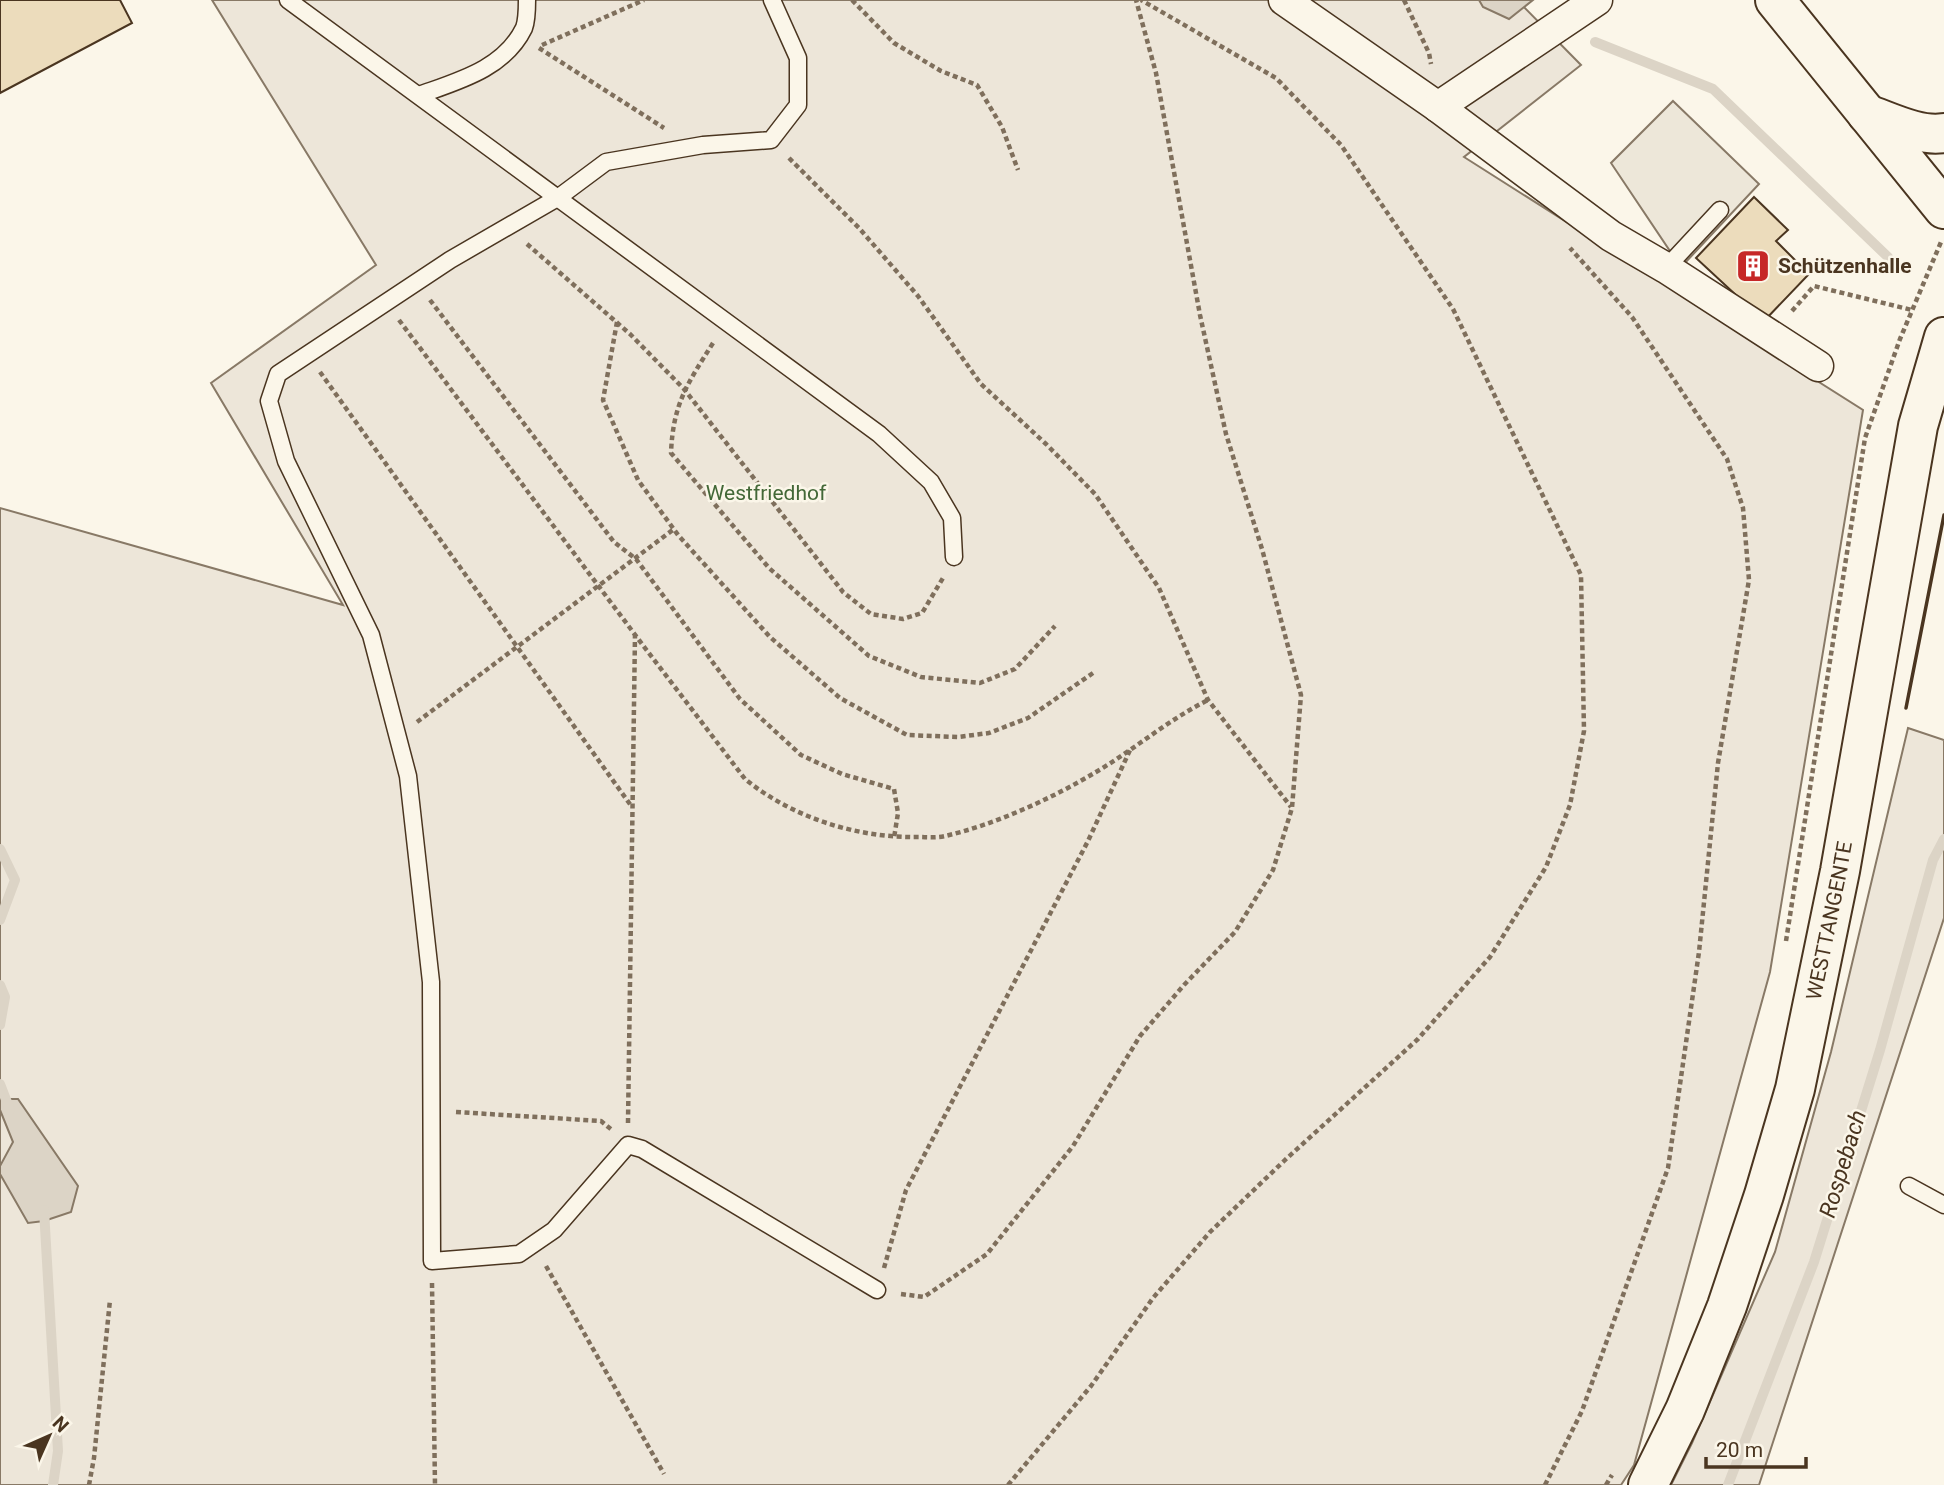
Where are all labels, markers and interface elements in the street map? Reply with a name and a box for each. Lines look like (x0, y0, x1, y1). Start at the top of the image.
building icon: Schützenhalle (1734, 247, 1772, 285)
place label: Schützenhalle (1778, 254, 1912, 278)
park label: Westfriedhof (706, 481, 827, 505)
street label: WESTTANGENTE (1802, 839, 1857, 1002)
water label: Rospebach (1814, 1107, 1872, 1221)
north arrow (14, 1401, 84, 1471)
text: N (48, 1411, 74, 1437)
scale bar (1706, 1426, 1806, 1470)
text: 20 m (1716, 1438, 1763, 1462)

